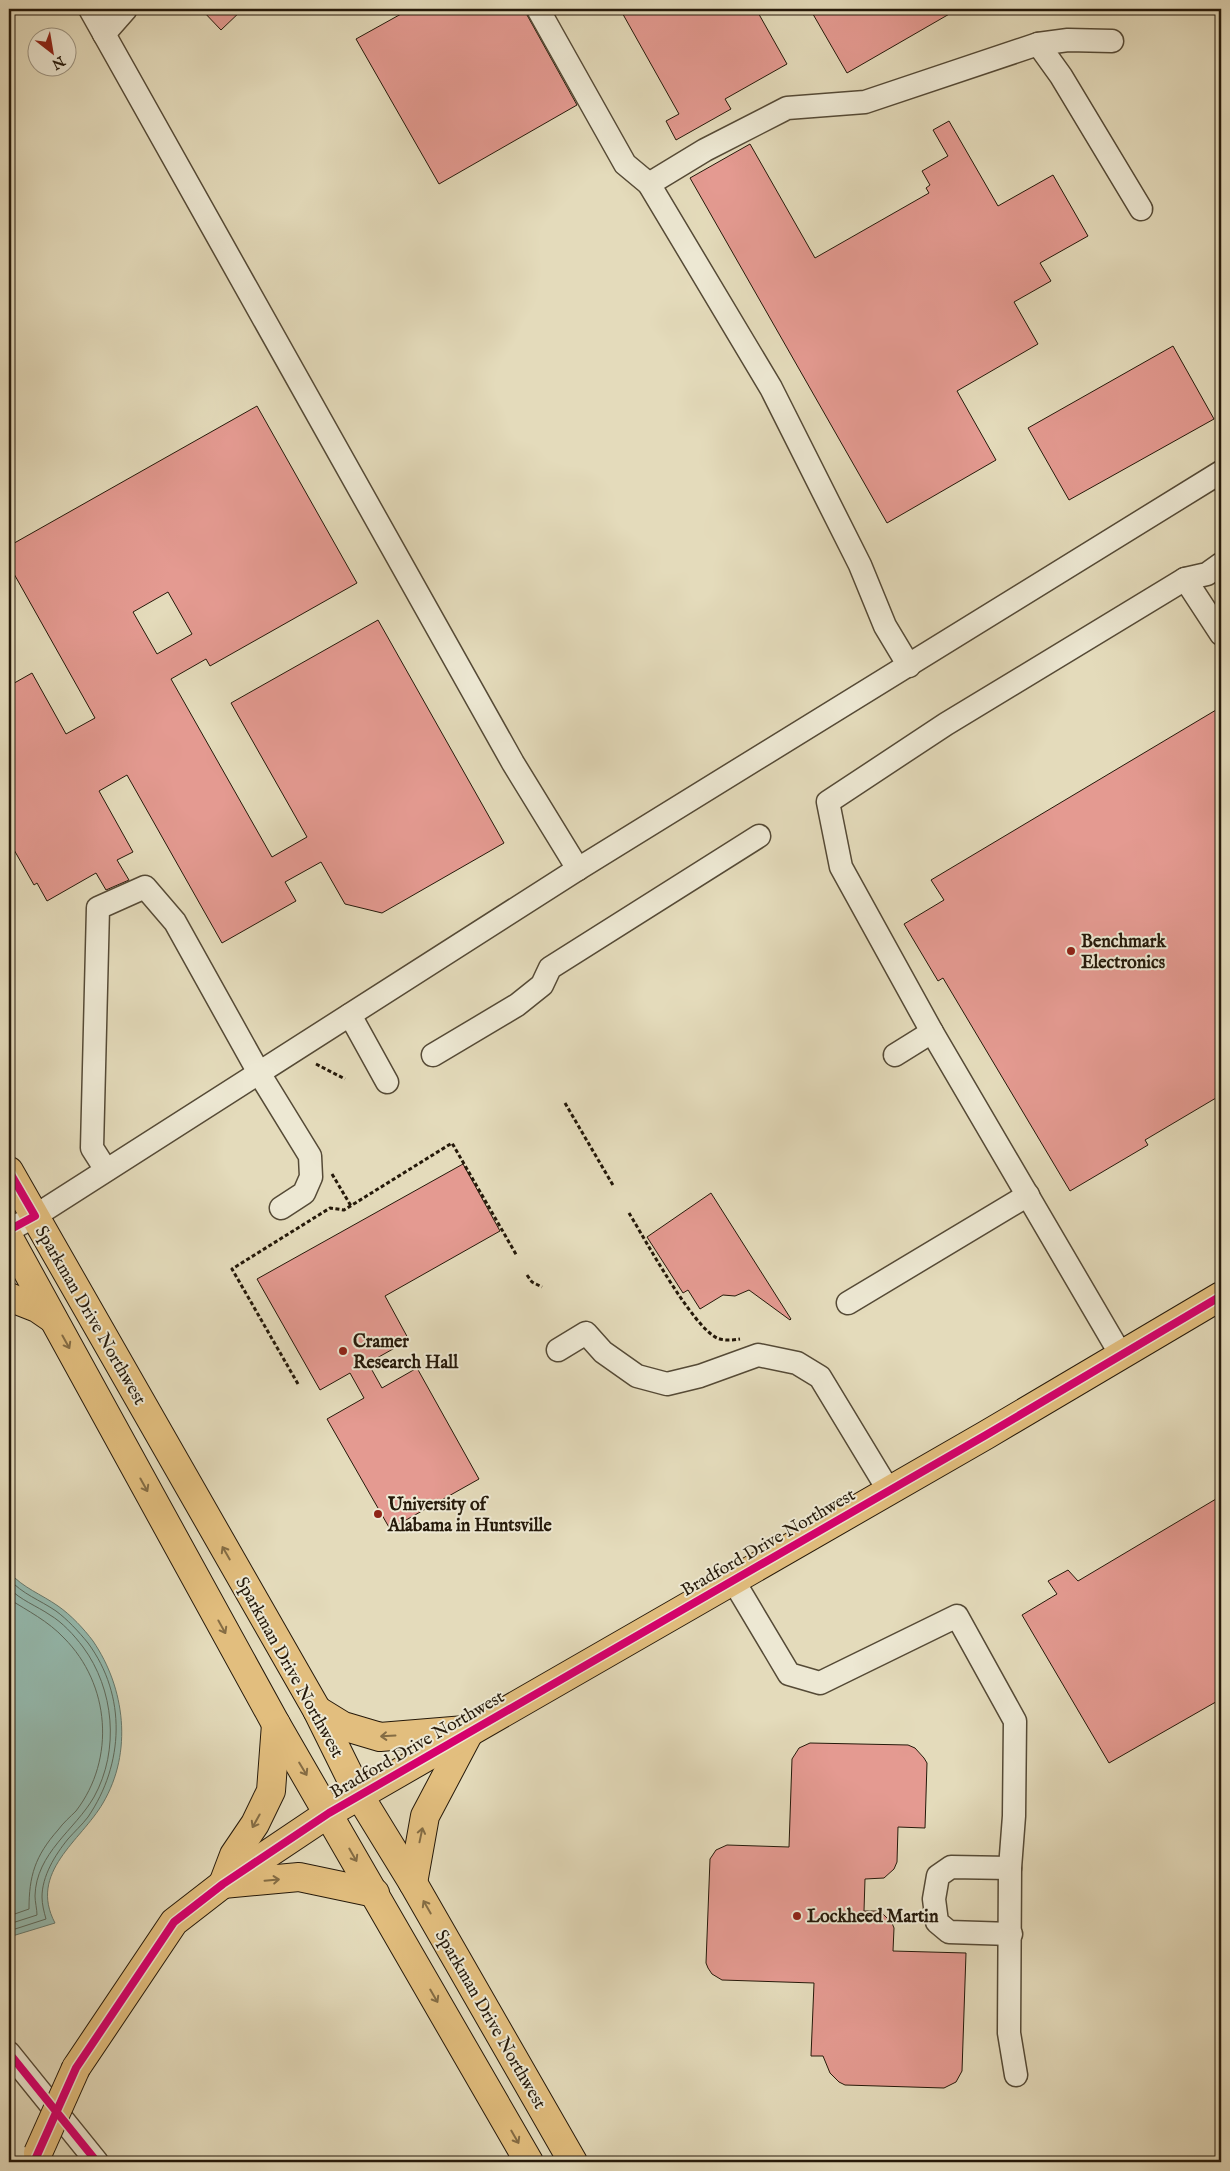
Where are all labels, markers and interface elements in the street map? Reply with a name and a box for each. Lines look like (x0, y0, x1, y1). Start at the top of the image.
north arrow (28, 28, 78, 78)
text: N (48, 51, 69, 73)
place label: Benchmark Electronics (1081, 931, 1167, 975)
marker: Benchmark Electronics (1065, 945, 1077, 957)
street label: Sparkman Drive Northwest (29, 1222, 150, 1410)
place label: Cramer Research Hall (353, 1331, 459, 1375)
one-way arrow (61, 1335, 71, 1350)
marker: Cramer Research Hall (337, 1345, 349, 1357)
one-way arrow (140, 1477, 149, 1492)
street label: Bradford Drive Northwest (678, 1484, 860, 1603)
place label: University of Alabama in Huntsville (387, 1494, 552, 1538)
marker: University of Alabama in Huntsville (372, 1508, 384, 1520)
one-way arrow (221, 1546, 230, 1561)
street label: Sparkman Drive Northwest (229, 1573, 348, 1762)
one-way arrow (217, 1620, 227, 1635)
street label: Bradford Drive Northwest (327, 1686, 509, 1805)
one-way arrow (380, 1732, 396, 1741)
one-way arrow (298, 1761, 308, 1775)
one-way arrow (251, 1813, 260, 1828)
one-way arrow (417, 1827, 427, 1843)
one-way arrow (349, 1847, 359, 1862)
one-way arrow (264, 1875, 280, 1884)
one-way arrow (422, 1901, 432, 1915)
place label: Lockheed Martin (807, 1906, 939, 1929)
marker: Lockheed Martin (791, 1910, 803, 1922)
street label: Sparkman Drive Northwest (429, 1926, 550, 2114)
one-way arrow (430, 1988, 439, 2003)
one-way arrow (510, 2129, 520, 2144)

